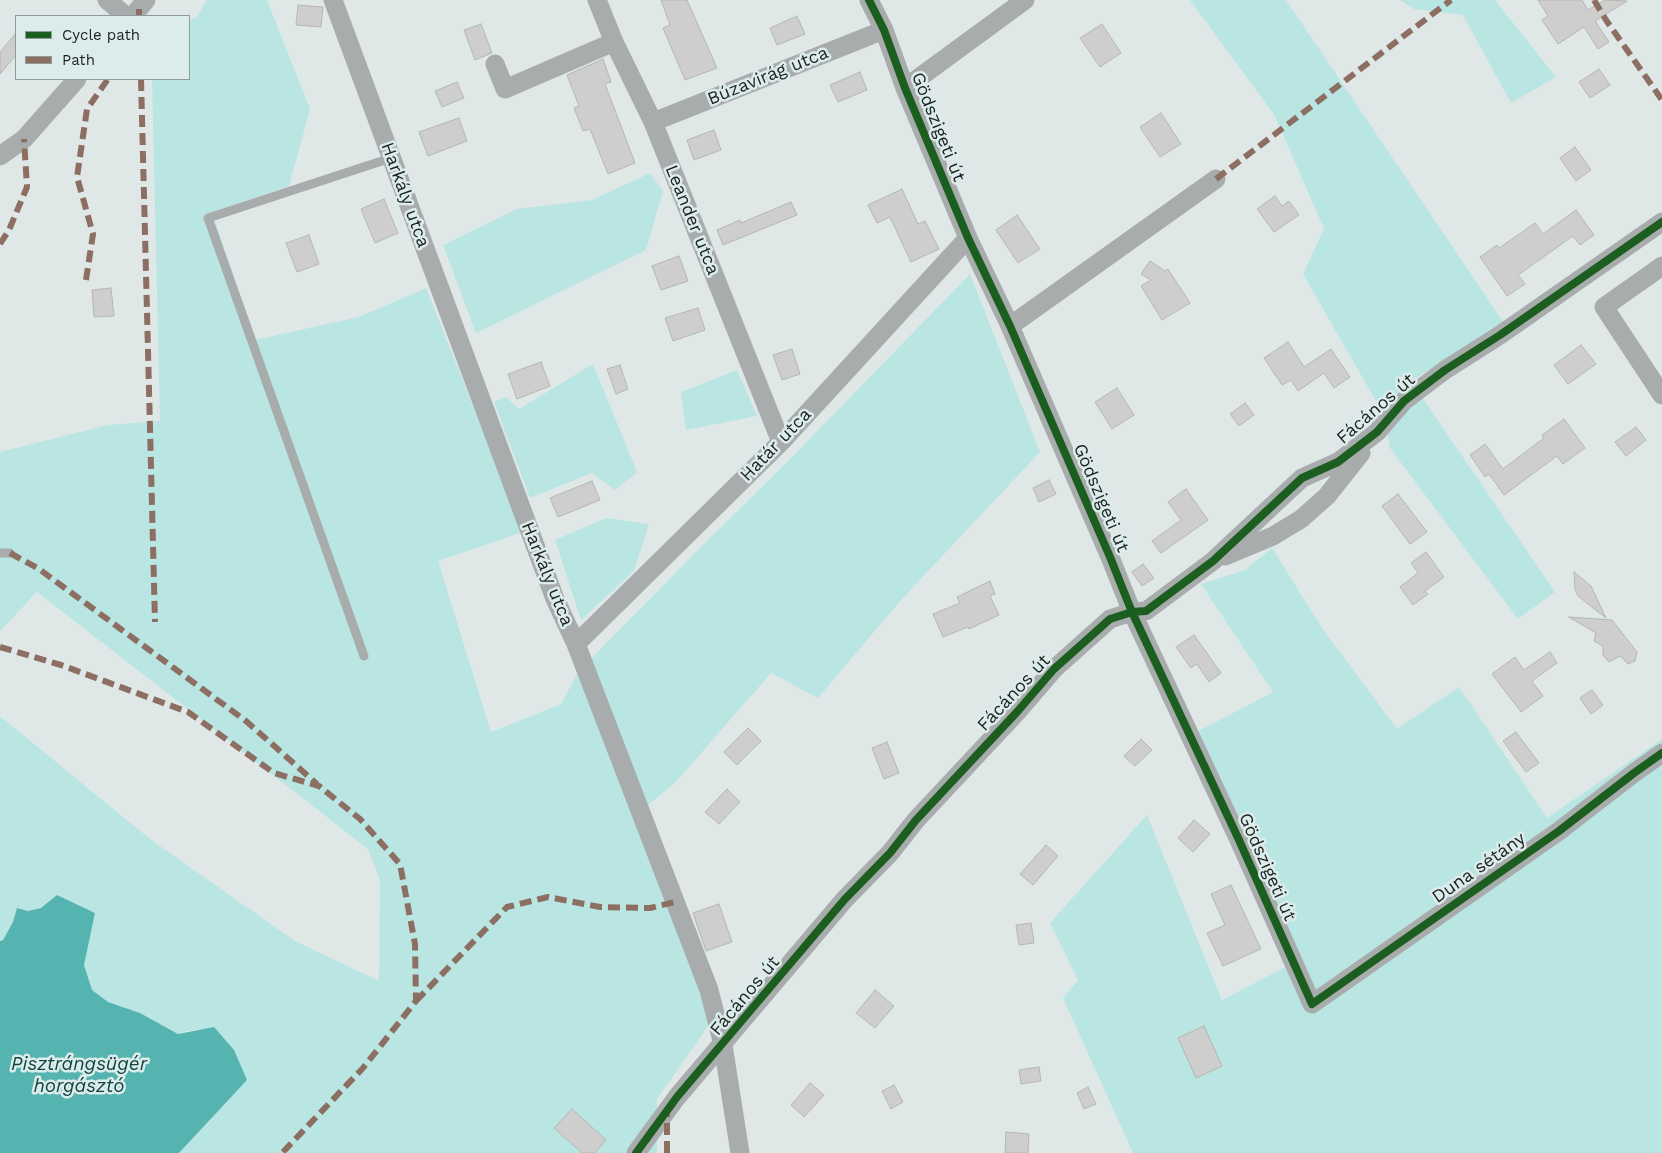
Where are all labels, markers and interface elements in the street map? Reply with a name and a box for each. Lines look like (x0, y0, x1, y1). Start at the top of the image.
legend (15, 15, 190, 80)
text: Cycle path (62, 26, 140, 44)
street label: Búzavirág utca (704, 42, 832, 110)
text: Path (62, 51, 95, 69)
street label: Gödszigeti út (906, 69, 970, 185)
street label: Harkály utca (376, 140, 434, 250)
street label: Leander utca (660, 162, 724, 278)
street label: Fácános út (1332, 369, 1420, 449)
street label: Határ utca (736, 404, 816, 486)
street label: Gödszigeti út (1068, 440, 1134, 556)
street label: Harkály utca (516, 519, 578, 629)
street label: Fácános út (973, 650, 1055, 736)
street label: Gödszigeti út (1234, 810, 1300, 924)
street label: Duna sétány (1428, 828, 1530, 908)
street label: Fácános út (706, 952, 784, 1040)
water label: Pisztrángsügér horgásztó (11, 1053, 147, 1097)

